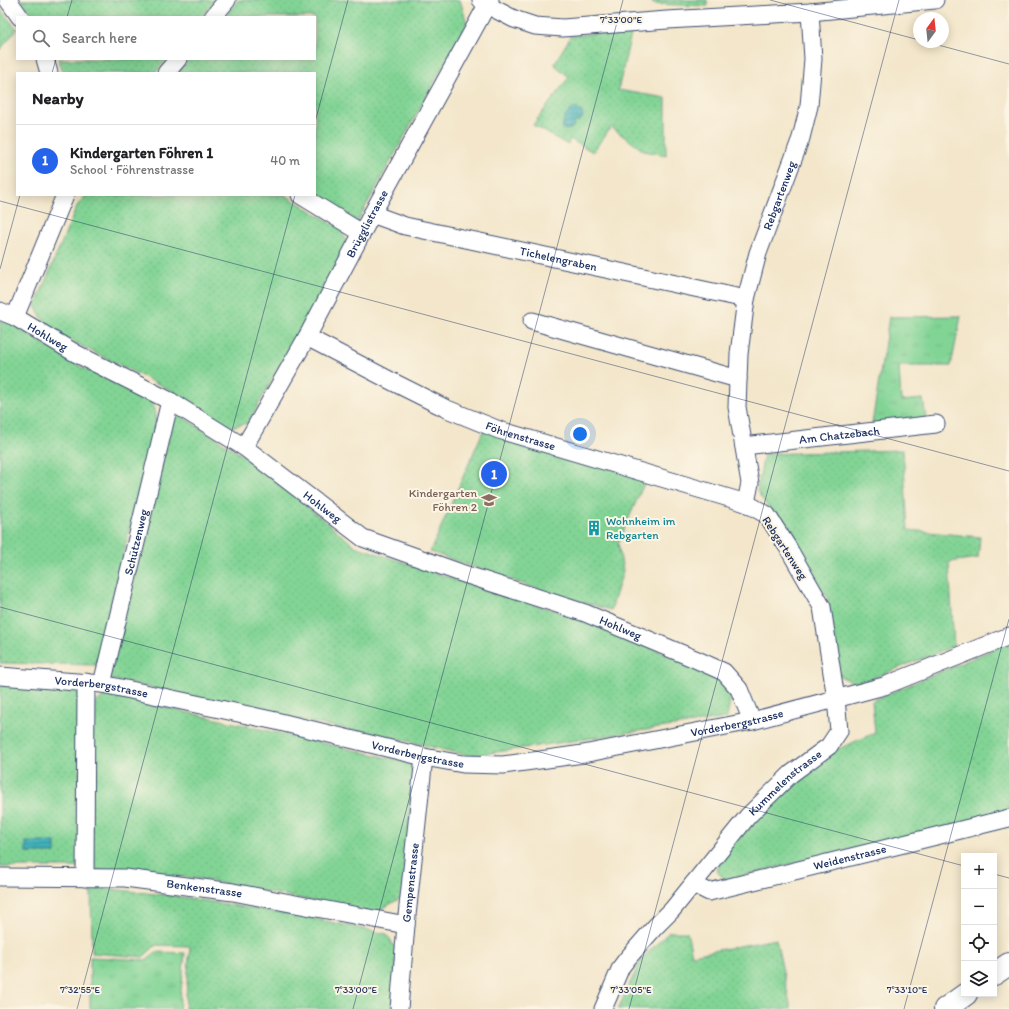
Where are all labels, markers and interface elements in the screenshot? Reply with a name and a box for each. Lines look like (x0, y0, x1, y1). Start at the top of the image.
north arrow (913, 12, 949, 48)
text: 7°33'00"E (600, 13, 643, 26)
search box (16, 16, 316, 60)
icon: search (30, 27, 52, 49)
text: Search here (62, 29, 137, 47)
text: Nearby (32, 88, 84, 108)
text: Kindergarten Föhren 1 (70, 144, 213, 162)
text: 1 (42, 153, 48, 168)
text: 40 m (270, 153, 300, 168)
street label: Rebgartenweg (760, 158, 799, 232)
text: School · Föhrenstrasse (70, 162, 194, 177)
street label: Brügglistrasse (343, 187, 391, 260)
street label: Tichelengraben (518, 244, 599, 274)
street label: Hohlweg (25, 319, 71, 354)
street label: Föhrenstrasse (484, 418, 557, 453)
street label: Am Chatzebach (798, 423, 881, 447)
your location (570, 424, 590, 444)
pin: 1 (481, 459, 507, 489)
place label: Kindergarten Föhren 2 (409, 486, 478, 514)
street label: Hohlweg (300, 488, 345, 526)
school or university icon: Kindergarten Föhren 2 (480, 491, 498, 509)
street label: Schützenweg (121, 507, 151, 576)
place label: Wohnheim im Rebgarten (606, 514, 676, 542)
street label: Rebgartenweg (759, 514, 811, 583)
building icon: Wohnheim im Rebgarten (585, 519, 603, 537)
street label: Hohlweg (597, 613, 644, 643)
street label: Vorderbergstrasse (54, 673, 150, 701)
street label: Vorderbergstrasse (690, 706, 785, 740)
street label: Vorderbergstrasse (370, 738, 466, 771)
street label: Kummelenstrasse (746, 747, 825, 819)
street label: Weidenstrasse (812, 841, 888, 873)
street label: Gempenstrasse (399, 842, 422, 923)
map controls (961, 853, 997, 997)
button: + (961, 853, 997, 889)
street label: Benkenstrasse (166, 876, 244, 901)
button: − (961, 889, 997, 925)
button: locate (961, 925, 997, 961)
button: layers (961, 961, 997, 997)
text: 7°32'55"E (60, 983, 101, 996)
text: 7°33'00"E (335, 983, 378, 996)
text: 7°33'05"E (610, 983, 652, 996)
text: 7°33'10"E (887, 983, 928, 996)

